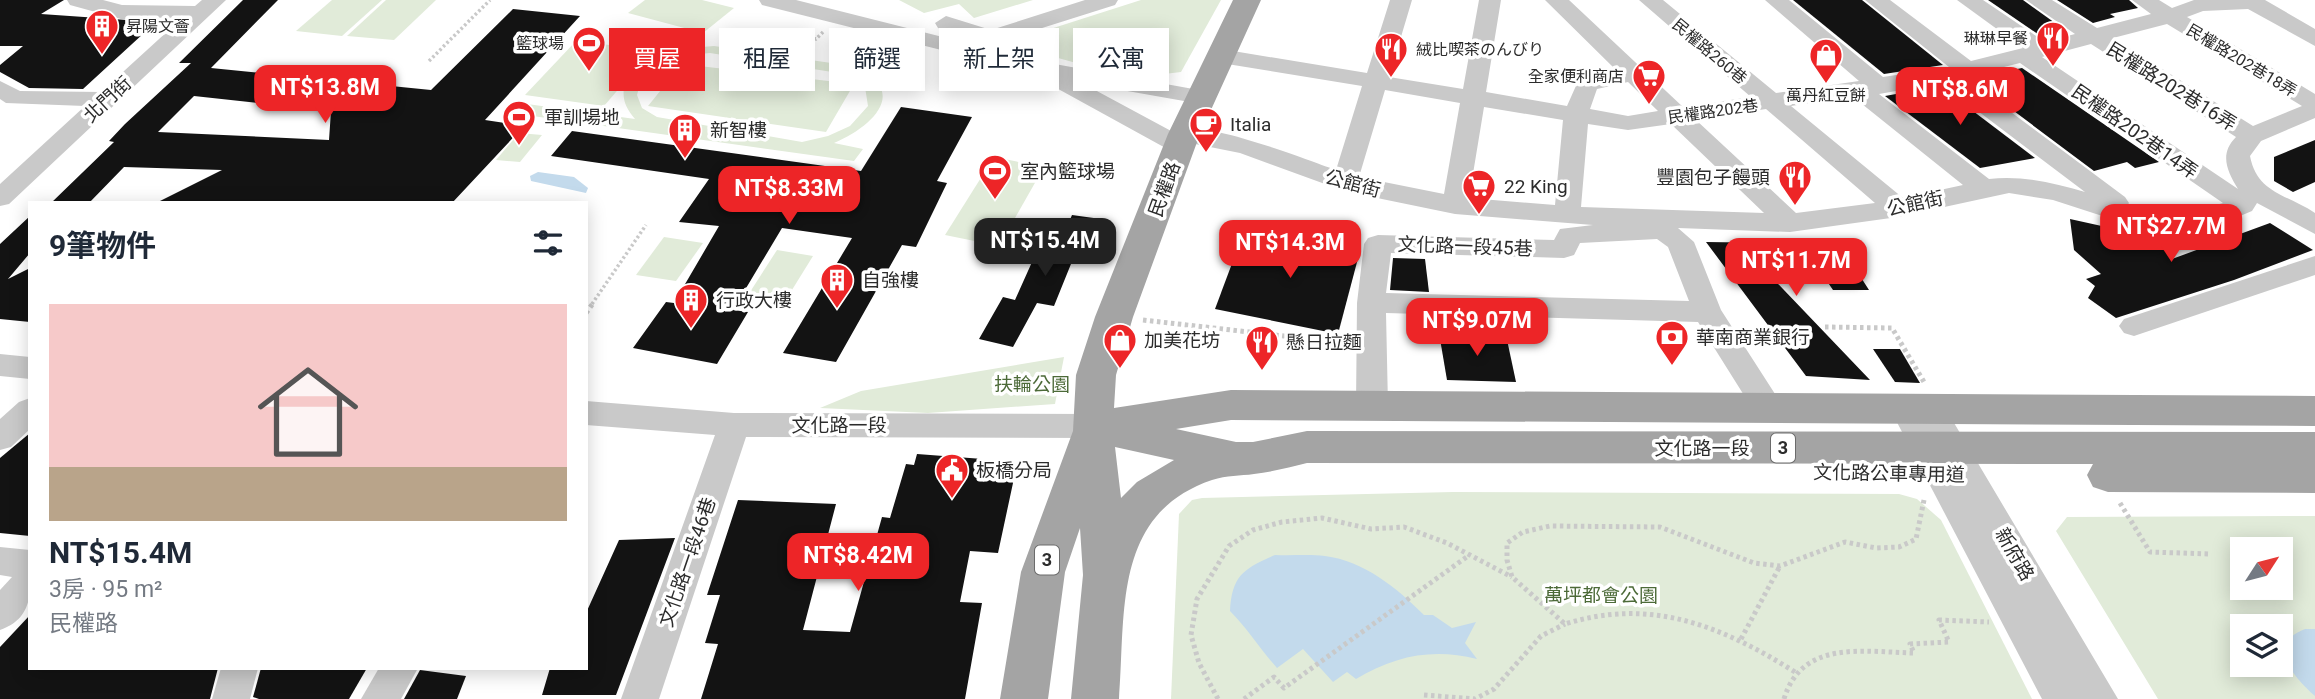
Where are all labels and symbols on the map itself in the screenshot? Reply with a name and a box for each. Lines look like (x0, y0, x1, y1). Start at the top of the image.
building icon: 昇陽文薈 (83, 7, 121, 56)
street label: 民權路260巷 (1669, 15, 1751, 88)
place label: 昇陽文薈 (126, 17, 190, 36)
restaurant icon: 琳琳早餐 (2034, 19, 2072, 68)
street label: 民權路202巷18弄 (2183, 20, 2300, 101)
sports icon: 籃球場 (570, 24, 608, 73)
place label: 琳琳早餐 (1964, 29, 2028, 48)
restaurant icon: 絨比喫茶のんびり (1372, 30, 1410, 79)
place label: 籃球場 (516, 34, 564, 53)
shop icon: 萬丹紅豆餅 (1807, 36, 1845, 85)
street label: 民權路202巷16弄 (2103, 37, 2241, 135)
place label: 絨比喫茶のんびり (1416, 40, 1544, 59)
supermarket icon: 全家便利商店 (1630, 57, 1668, 106)
pin: NT$13.8M (253, 66, 397, 125)
place label: 全家便利商店 (1528, 67, 1624, 86)
pin: NT$8.6M (1895, 68, 2025, 127)
street label: 北門街 (79, 72, 136, 127)
street label: 民權路202巷14弄 (2067, 79, 2202, 183)
place label: 萬丹紅豆餅 (1786, 86, 1866, 105)
street label: 民權路202巷 (1667, 96, 1759, 127)
sports icon: 軍訓場地 (500, 98, 538, 147)
cafe icon: Italia (1187, 105, 1225, 154)
place label: 軍訓場地 (544, 106, 620, 129)
building icon: 新智樓 (666, 111, 704, 160)
place label: Italia (1230, 113, 1271, 136)
place label: 新智樓 (710, 119, 767, 142)
sports icon: 室內籃球場 (976, 152, 1014, 201)
street label: 民權路 (1144, 158, 1185, 220)
restaurant icon: 豐園包子饅頭 (1776, 158, 1814, 207)
place label: 室內籃球場 (1020, 160, 1115, 183)
street label: 公館街 (1322, 165, 1383, 202)
pin: NT$8.33M (717, 166, 861, 226)
place label: 豐園包子饅頭 (1656, 166, 1770, 189)
supermarket icon: 22 King (1460, 167, 1498, 216)
place label: 22 King (1504, 175, 1568, 198)
street label: 公館街 (1885, 186, 1945, 221)
pin: NT$27.7M (2099, 204, 2243, 264)
pin: NT$15.4M (973, 218, 1117, 278)
pin: NT$14.3M (1218, 220, 1362, 280)
street label: 文化路一段45巷 (1397, 233, 1533, 260)
pin: NT$11.7M (1724, 238, 1868, 298)
building icon: 自強樓 (818, 261, 856, 310)
place label: 自強樓 (862, 269, 919, 292)
building icon: 行政大樓 (672, 281, 710, 330)
place label: 行政大樓 (716, 289, 792, 312)
pin: NT$9.07M (1405, 298, 1549, 358)
bank icon: 華南商業銀行 (1653, 318, 1691, 367)
shop icon: 加美花坊 (1101, 321, 1139, 370)
restaurant icon: 懸日拉麵 (1243, 323, 1281, 372)
place label: 華南商業銀行 (1696, 326, 1810, 349)
place label: 加美花坊 (1144, 329, 1220, 352)
place label: 懸日拉麵 (1286, 331, 1362, 354)
park label: 扶輪公園 (994, 373, 1070, 396)
street label: 文化路一段 (791, 414, 887, 437)
road number: 3 (1771, 434, 1795, 462)
street label: 文化路一段 (1654, 437, 1750, 460)
public building icon: 板橋分局 (933, 451, 971, 500)
place label: 板橋分局 (976, 459, 1052, 482)
street label: 文化路公車專用道 (1813, 461, 1965, 486)
street label: 文化路一段46巷 (655, 494, 720, 630)
street label: 新府路 (1990, 524, 2039, 585)
pin: NT$8.42M (786, 534, 930, 593)
north arrow (2230, 537, 2292, 600)
road number: 3 (1035, 546, 1059, 574)
park label: 萬坪都會公園 (1544, 584, 1658, 607)

